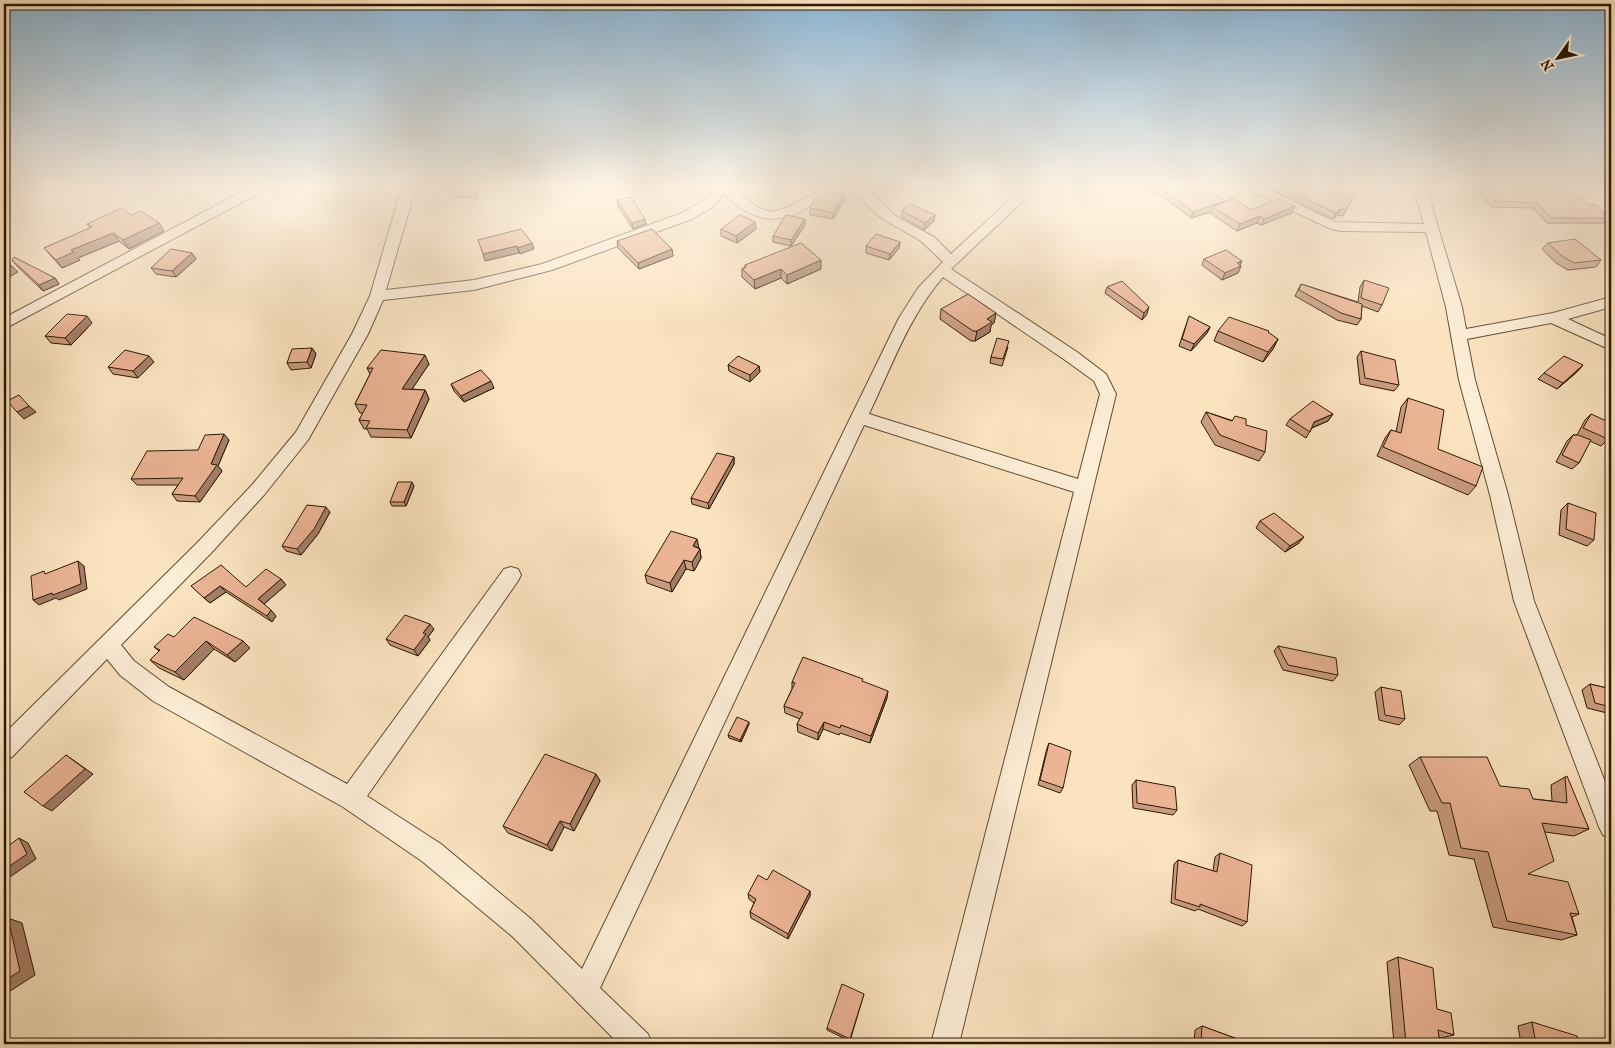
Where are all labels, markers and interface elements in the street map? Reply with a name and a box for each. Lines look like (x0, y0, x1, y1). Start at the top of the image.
north arrow (1532, 32, 1582, 82)
text: N (1537, 55, 1558, 74)

